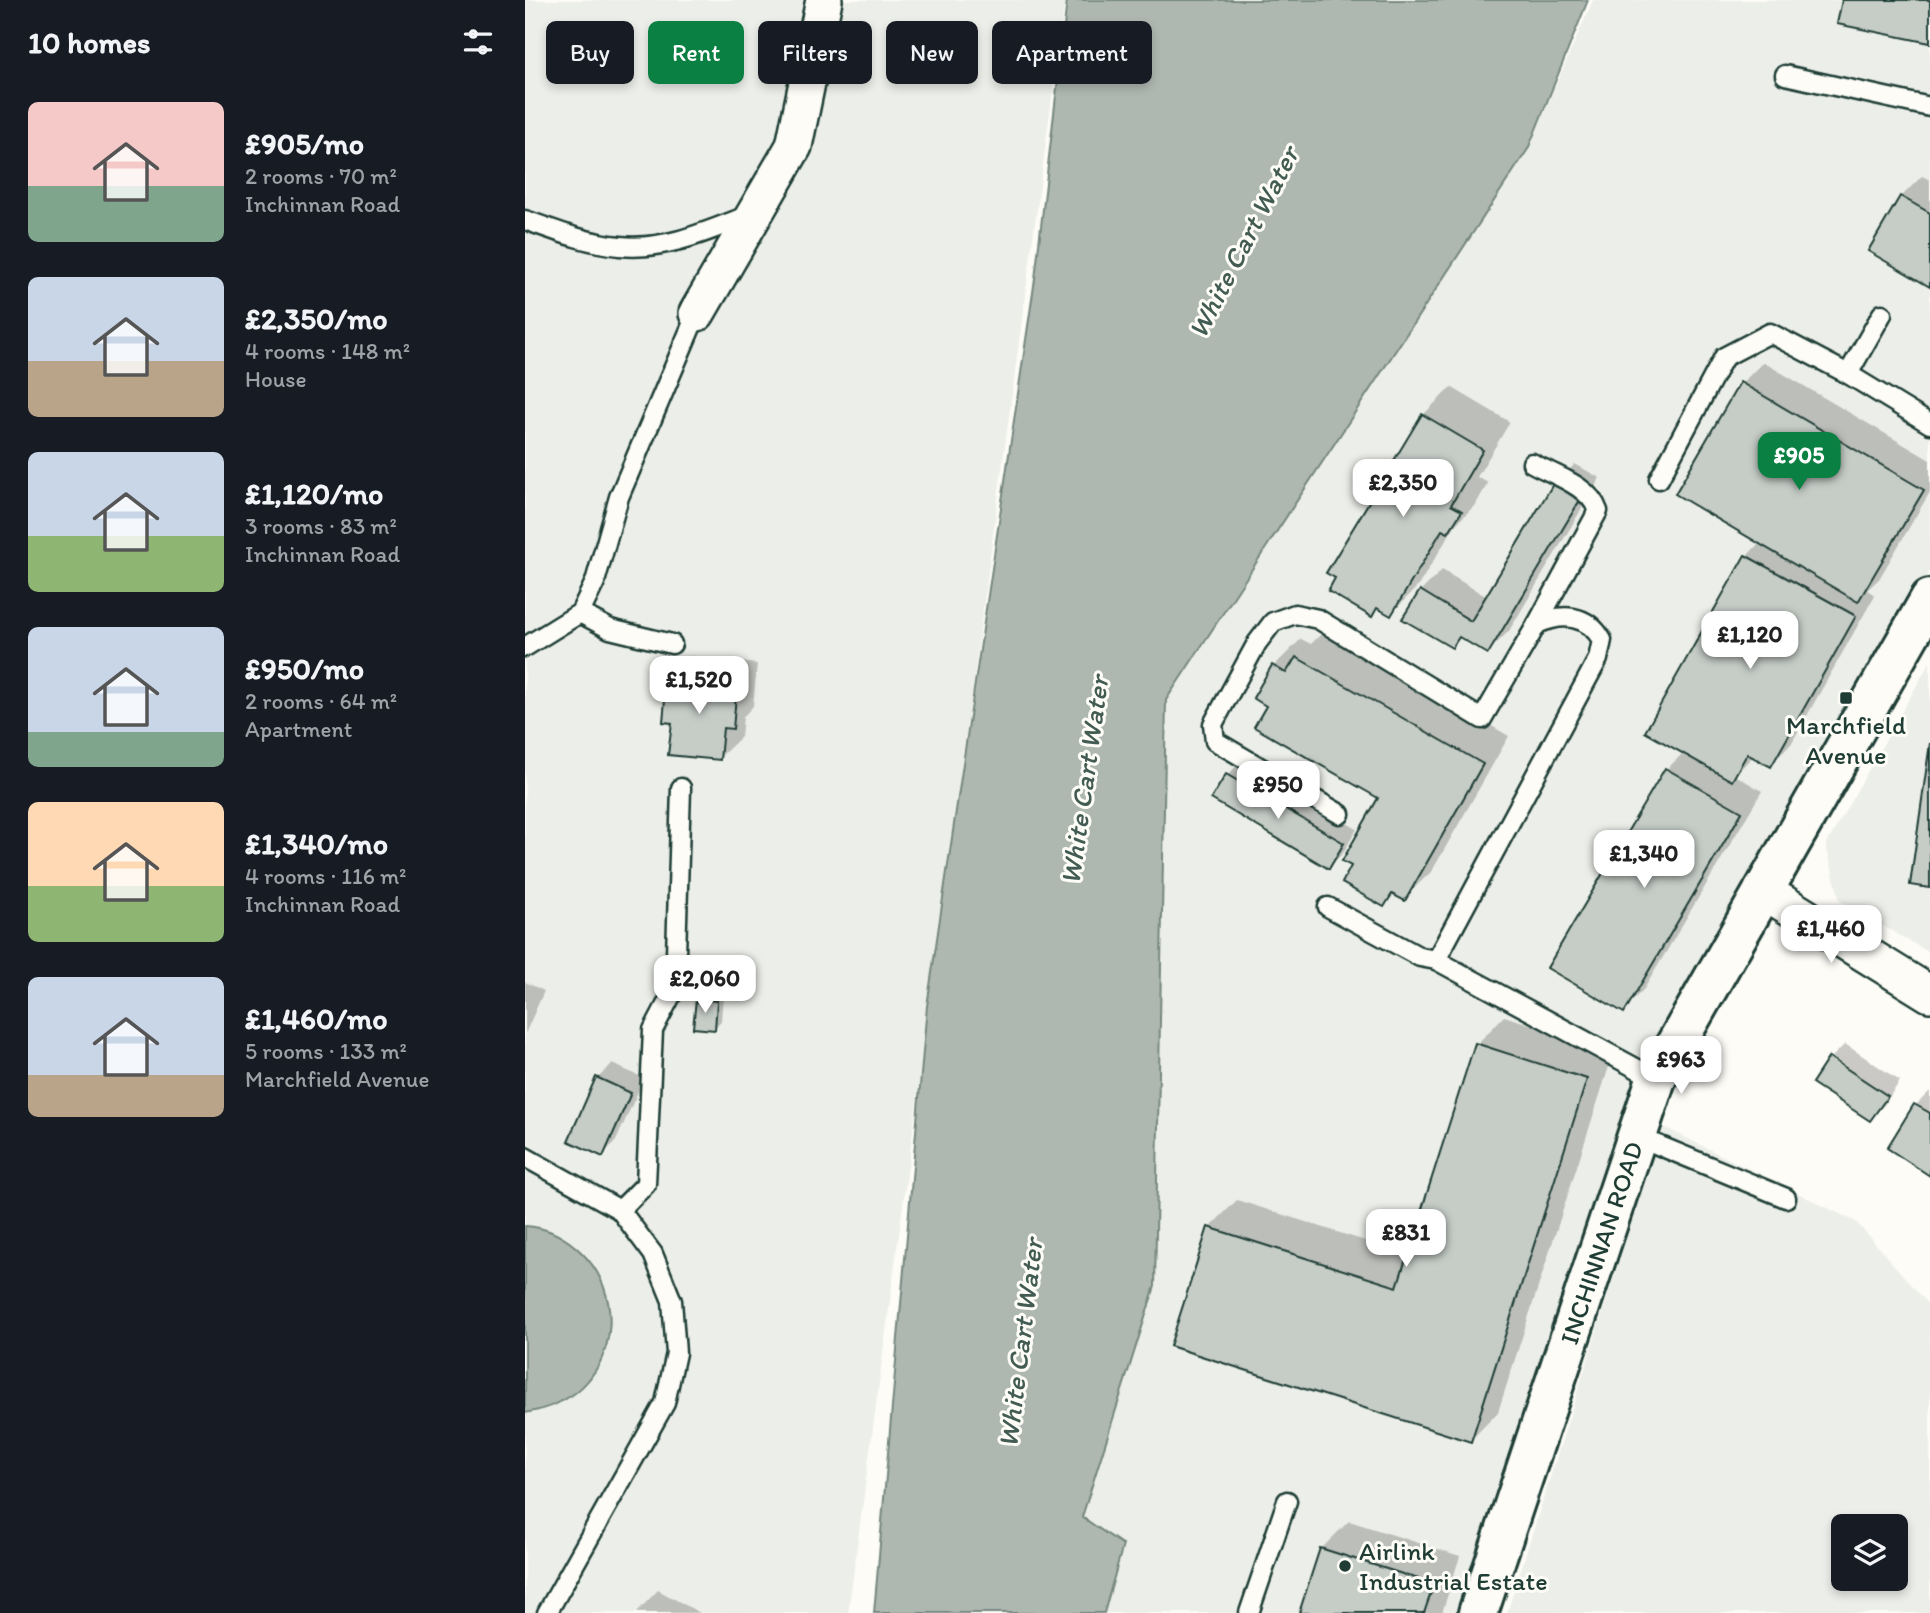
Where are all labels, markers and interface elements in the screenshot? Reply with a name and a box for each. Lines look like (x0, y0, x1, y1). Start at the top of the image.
chip: Buy (546, 21, 634, 84)
chip: Rent (648, 21, 744, 84)
chip: Filters (758, 21, 872, 84)
chip: New (886, 21, 978, 84)
chip: Apartment (992, 21, 1152, 84)
icon: filters (459, 23, 497, 61)
text: 10 homes (28, 24, 151, 61)
text: £905/mo (245, 125, 364, 162)
icon: home (84, 130, 168, 214)
water label: White Cart Water (1180, 138, 1307, 343)
text: 2 rooms · 70 m² (245, 162, 397, 190)
text: Inchinnan Road (245, 190, 400, 218)
text: £2,350/mo (245, 300, 388, 337)
icon: home (84, 305, 168, 389)
text: 4 rooms · 148 m² (245, 337, 410, 365)
text: House (245, 365, 307, 393)
pin: £905 (1758, 433, 1840, 492)
text: £905 (1774, 441, 1824, 469)
pin: £2,350 (1346, 460, 1460, 519)
text: £2,350 (1369, 468, 1437, 496)
text: £1,120/mo (245, 475, 383, 512)
icon: home (84, 480, 168, 564)
text: 3 rooms · 83 m² (245, 512, 397, 540)
text: Inchinnan Road (245, 540, 400, 568)
pin: £1,120 (1693, 612, 1807, 671)
text: £1,120 (1717, 620, 1783, 648)
text: £950/mo (245, 650, 364, 687)
icon: home (84, 655, 168, 739)
pin: £1,520 (642, 656, 756, 716)
text: £1,520 (666, 665, 732, 693)
water label: White Cart Water (1053, 671, 1116, 886)
text: 2 rooms · 64 m² (245, 687, 397, 715)
marker: Marchfield Avenue (1838, 690, 1854, 706)
place label: Marchfield Avenue (1786, 709, 1906, 771)
text: Apartment (245, 715, 352, 743)
pin: £950 (1237, 762, 1319, 821)
text: £950 (1253, 770, 1303, 798)
text: £1,340/mo (245, 825, 388, 862)
icon: home (84, 830, 168, 914)
pin: £1,340 (1587, 830, 1701, 890)
text: £1,340 (1610, 839, 1678, 867)
text: 4 rooms · 116 m² (245, 862, 407, 890)
text: Inchinnan Road (245, 890, 400, 918)
pin: £1,460 (1774, 906, 1888, 965)
text: £1,460 (1797, 914, 1865, 942)
pin: £2,060 (648, 956, 762, 1015)
text: £2,060 (670, 964, 740, 992)
text: £1,460/mo (245, 1000, 388, 1037)
icon: home (84, 1005, 168, 1089)
pin: £963 (1640, 1036, 1722, 1096)
text: 5 rooms · 133 m² (245, 1037, 407, 1065)
text: £963 (1656, 1045, 1706, 1073)
text: Marchfield Avenue (245, 1065, 430, 1093)
street label: INCHINNAN ROAD (1553, 1138, 1650, 1348)
pin: £831 (1365, 1210, 1447, 1269)
text: £831 (1382, 1218, 1430, 1246)
water label: White Cart Water (990, 1234, 1050, 1449)
map controls (1831, 1514, 1908, 1591)
button: layers (1831, 1514, 1908, 1591)
place label: Airlink Industrial Estate (1359, 1535, 1548, 1597)
marker: Airlink Industrial Estate (1337, 1558, 1353, 1574)

